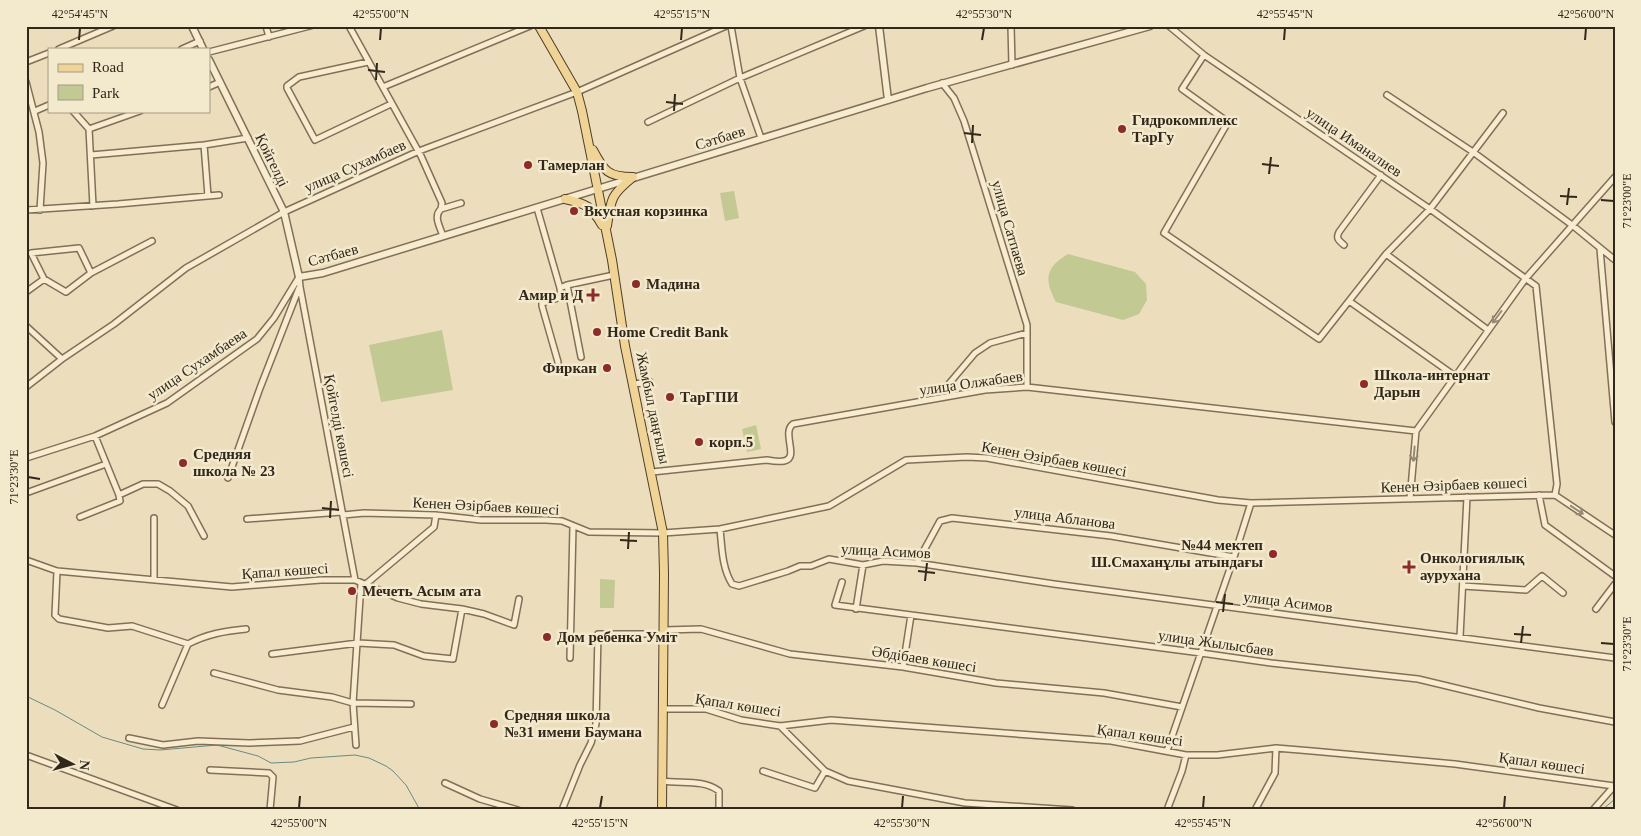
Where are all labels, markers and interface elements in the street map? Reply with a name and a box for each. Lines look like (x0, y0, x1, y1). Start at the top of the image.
text: 42°54'45"N (52, 7, 109, 21)
text: 42°55'00"N (353, 7, 410, 21)
text: 42°55'15"N (654, 7, 711, 21)
text: 42°55'30"N (956, 7, 1013, 21)
text: 42°55'45"N (1257, 7, 1314, 21)
text: 42°56'00"N (1558, 7, 1615, 21)
legend (48, 48, 210, 112)
text: Road (92, 59, 124, 75)
text: Park (92, 85, 120, 101)
street label: улица Иманалиев (1303, 104, 1405, 180)
place label: Гидрокомплекс ТарГу (1132, 112, 1238, 145)
street label: Сәтбаев (693, 123, 747, 153)
marker: Гидрокомплекс ТарГу (1116, 123, 1128, 135)
street label: Қойгелді (252, 131, 292, 189)
street label: улица Сухамбаев (302, 136, 408, 196)
place label: Тамерлан (538, 157, 605, 173)
marker: Тамерлан (522, 159, 534, 171)
text: 71°23'00"E (1620, 173, 1634, 229)
street label: улица Сатпаева (989, 178, 1031, 278)
place label: Вкусная корзинка (584, 203, 708, 219)
marker: Вкусная корзинка (568, 205, 580, 217)
street label: Сәтбаев (306, 241, 360, 269)
place label: Мадина (646, 276, 701, 292)
marker: Мадина (630, 278, 642, 290)
place label: Амир и Д (519, 287, 584, 303)
marker: Амир и Д (587, 289, 599, 301)
one-way arrow (1492, 310, 1502, 324)
place label: Home Credit Bank (607, 324, 729, 340)
street label: улица Сухамбаева (144, 325, 250, 403)
marker: Home Credit Bank (591, 326, 603, 338)
street label: Жамбыл даңғылы (633, 350, 673, 466)
place label: Фиркан (543, 360, 597, 376)
marker: Фиркан (601, 362, 613, 374)
place label: Школа-интернат Дарын (1374, 367, 1491, 400)
street label: улица Олжабаев (918, 368, 1024, 398)
street label: Қойгелді көшесі (321, 373, 357, 479)
marker: Школа-интернат Дарын (1358, 378, 1370, 390)
place label: ТарГПИ (680, 389, 739, 405)
marker: ТарГПИ (664, 391, 676, 403)
place label: корп.5 (709, 434, 753, 450)
marker: корп.5 (693, 436, 705, 448)
street label: Кенен Әзірбаев көшесі (980, 438, 1128, 480)
place label: Средняя школа № 23 (193, 446, 275, 479)
one-way arrow (1409, 446, 1419, 462)
text: 71°23'30"E (7, 449, 21, 505)
marker: Средняя школа № 23 (177, 457, 189, 469)
street label: Кенен Әзірбаев көшесі (1380, 474, 1528, 496)
street label: Кенен Әзірбаев көшесі (412, 494, 560, 518)
street label: улица Абланова (1014, 504, 1117, 532)
one-way arrow (1570, 505, 1584, 515)
place label: №44 мектеп Ш.Смаханұлы атындағы (1091, 537, 1263, 570)
street label: улица Асимов (841, 541, 931, 561)
marker: №44 мектеп Ш.Смаханұлы атындағы (1267, 548, 1279, 560)
place label: Онкологиялық аурухана (1420, 550, 1525, 583)
street label: Қапал көшесі (241, 560, 329, 582)
marker: Онкологиялық аурухана (1402, 560, 1416, 574)
place label: Мечеть Асым ата (362, 583, 482, 599)
marker: Мечеть Асым ата (346, 585, 358, 597)
street label: улица Асимов (1242, 589, 1334, 615)
text: 71°23'30"E (1620, 616, 1634, 672)
street label: улица Жылысбаев (1157, 627, 1275, 659)
place label: Дом ребенка Умiт (557, 629, 678, 645)
marker: Дом ребенка Умiт (541, 631, 553, 643)
street label: Әбдібаев көшесі (870, 643, 978, 675)
street label: Қапал көшесі (694, 690, 782, 720)
place label: Средняя школа №31 имени Баумана (504, 707, 643, 740)
marker: Средняя школа №31 имени Баумана (488, 718, 500, 730)
street label: Қапал көшесі (1096, 721, 1184, 749)
north arrow (48, 738, 98, 788)
street label: Қапал көшесі (1498, 749, 1586, 777)
text: N (76, 759, 92, 771)
text: 42°55'00"N (271, 816, 328, 830)
text: 42°55'15"N (572, 816, 629, 830)
text: 42°55'30"N (874, 816, 931, 830)
text: 42°55'45"N (1175, 816, 1232, 830)
text: 42°56'00"N (1476, 816, 1533, 830)

